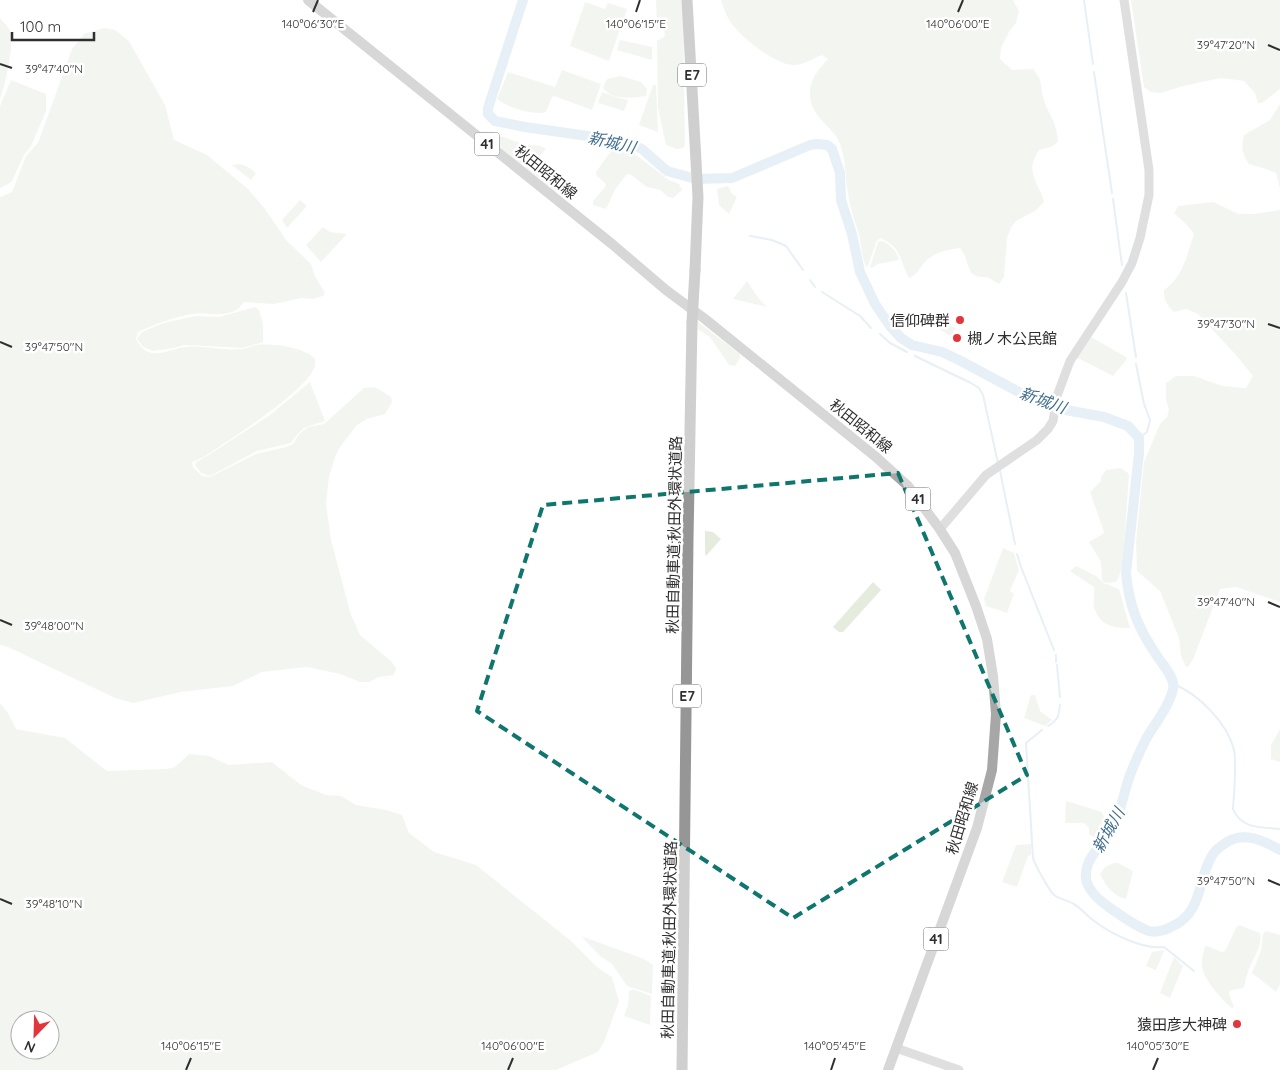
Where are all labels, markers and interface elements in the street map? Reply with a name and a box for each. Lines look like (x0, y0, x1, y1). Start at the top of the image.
scale bar (12, 10, 95, 42)
text: 140°06'30"E (282, 16, 344, 31)
text: 140°06'15"E (606, 16, 666, 31)
text: 140°06'00"E (926, 16, 990, 31)
text: 100 m (20, 17, 61, 36)
text: 39°47'20"N (1197, 37, 1255, 52)
text: 39°47'40"N (25, 61, 83, 76)
road number: E7 (678, 64, 706, 86)
water label: 新城川 (586, 127, 640, 158)
road number: 41 (474, 132, 500, 156)
street label: 秋田昭和線 (511, 141, 581, 203)
place label: 信仰碑群 (890, 311, 950, 330)
marker: 信仰碑群 (954, 314, 966, 326)
text: 39°47'30"N (1197, 316, 1255, 331)
place label: 槻ノ木公民館 (967, 329, 1057, 348)
marker: 槻ノ木公民館 (951, 332, 963, 344)
text: 39°47'50"N (25, 339, 83, 354)
water label: 新城川 (1017, 382, 1071, 418)
street label: 秋田昭和線 (826, 395, 896, 457)
street label: 秋田自動車道;秋田外環状道路 (663, 436, 685, 634)
road number: 41 (906, 488, 930, 510)
text: 39°47'40"N (1197, 594, 1255, 609)
text: 39°48'00"N (24, 618, 84, 633)
road number: E7 (673, 684, 701, 708)
street label: 秋田昭和線 (942, 779, 982, 857)
water label: 新城川 (1088, 802, 1129, 856)
street label: 秋田自動車道;秋田外環状道路 (658, 841, 680, 1039)
text: 39°47'50"N (1197, 873, 1255, 888)
text: 39°48'10"N (25, 896, 83, 911)
road number: 41 (924, 928, 948, 951)
north arrow (10, 1010, 60, 1060)
place label: 猿田彦大神碑 (1137, 1015, 1227, 1034)
marker: 猿田彦大神碑 (1231, 1018, 1243, 1030)
text: N (22, 1037, 38, 1057)
text: 140°06'15"E (161, 1038, 221, 1053)
text: 140°06'00"E (481, 1038, 545, 1053)
text: 140°05'45"E (804, 1038, 866, 1053)
text: 140°05'30"E (1127, 1038, 1189, 1053)

